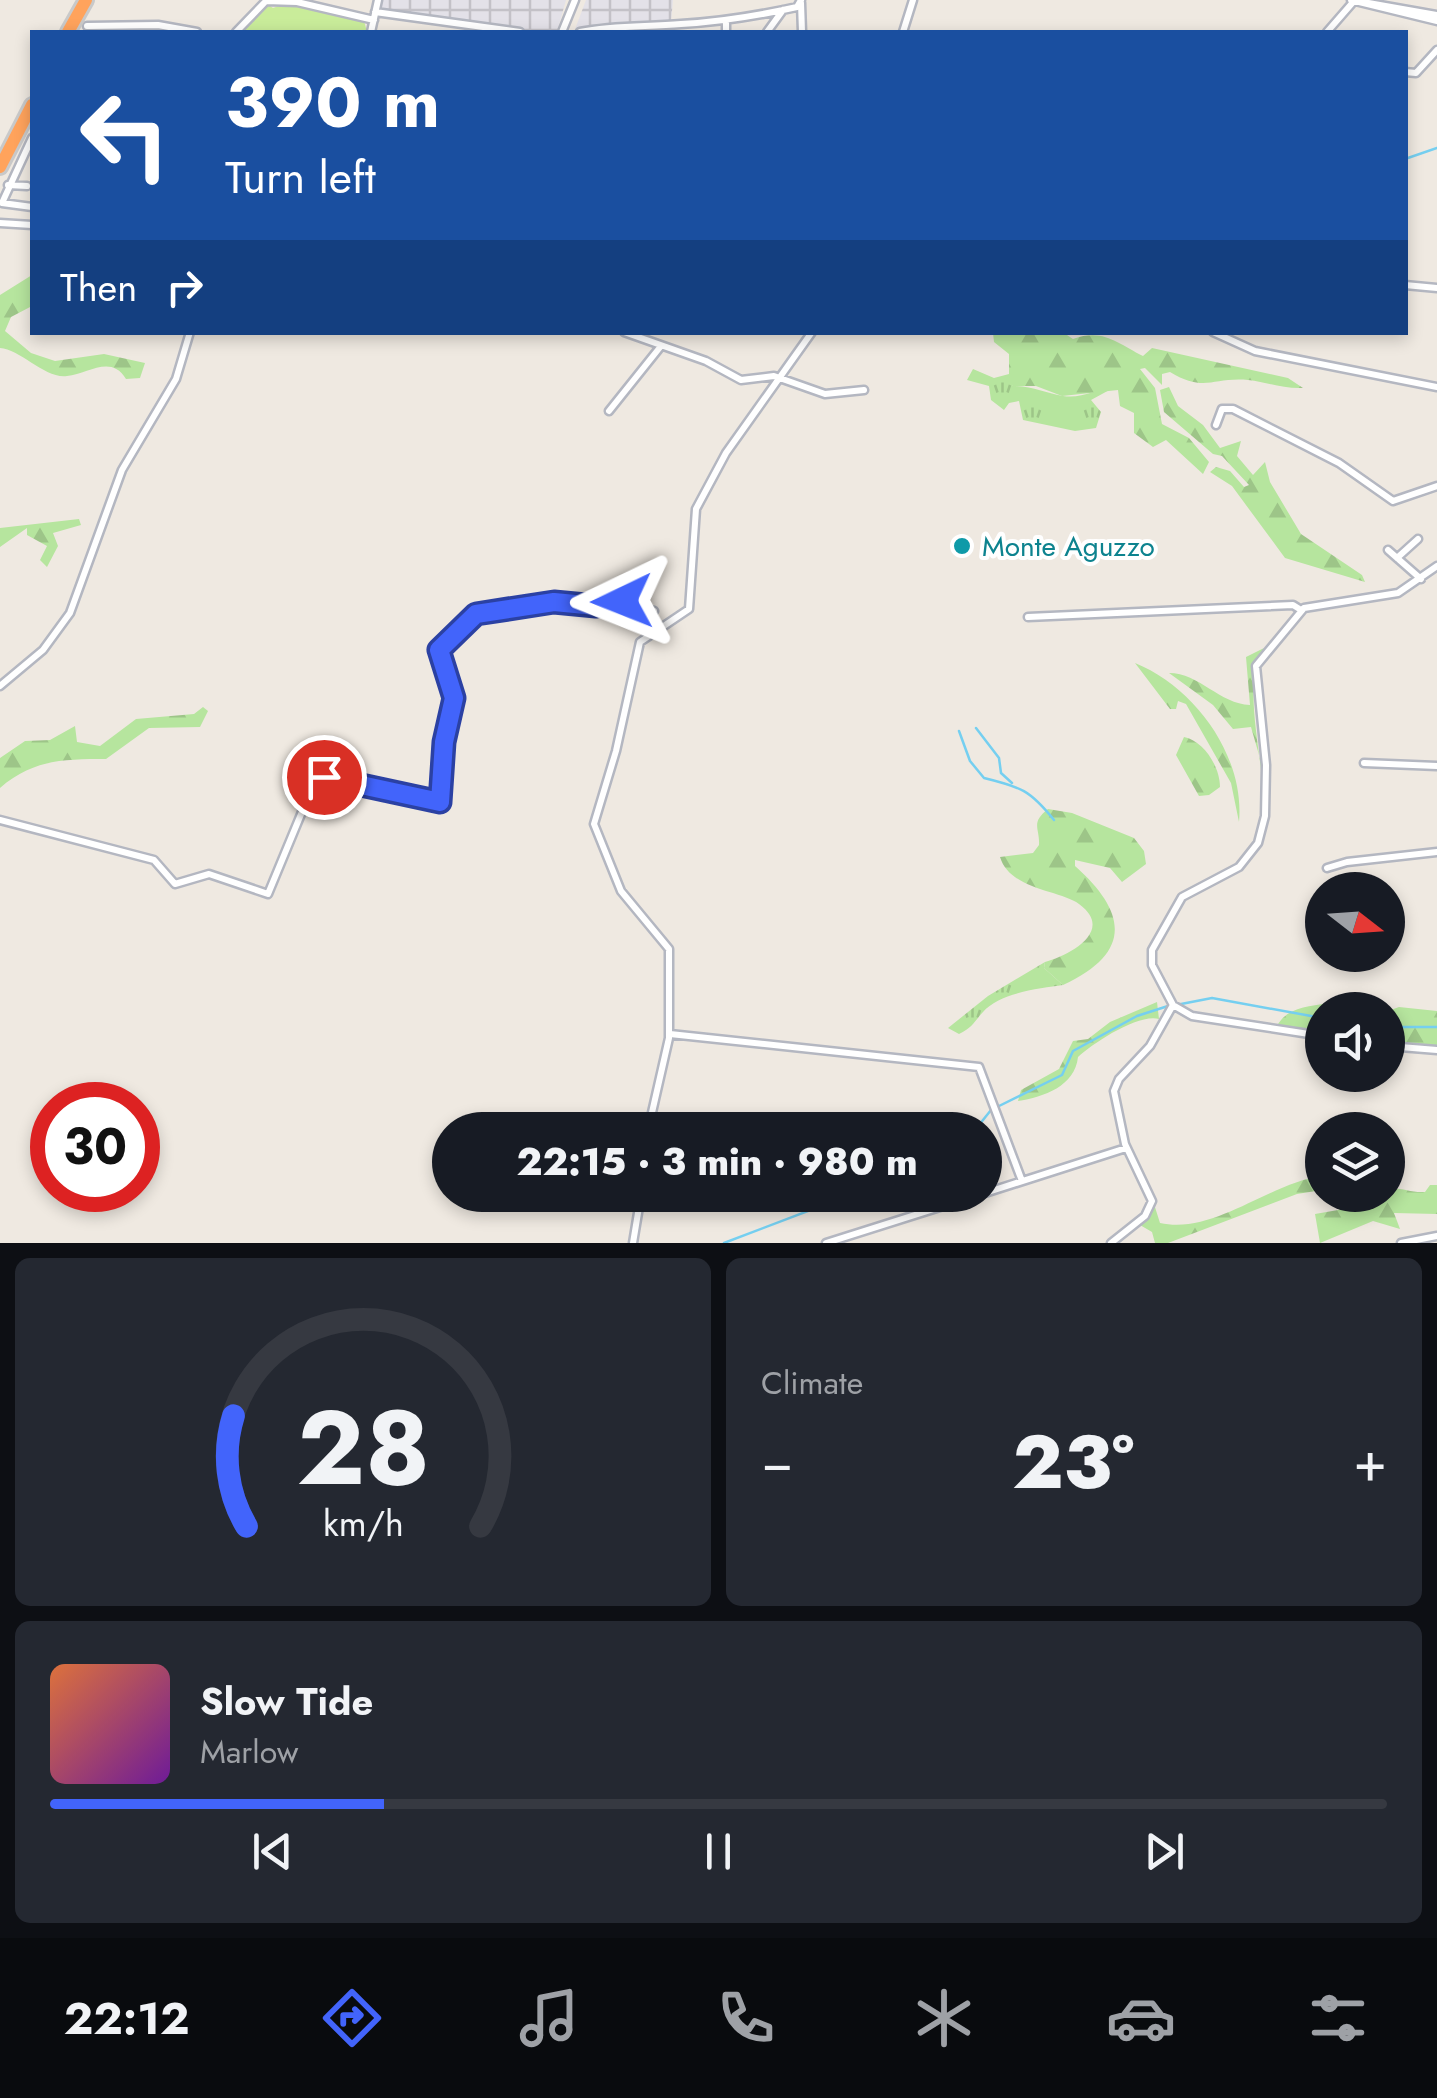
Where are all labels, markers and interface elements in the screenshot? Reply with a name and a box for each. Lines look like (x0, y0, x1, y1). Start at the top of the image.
text: 390 m (225, 52, 440, 153)
icon: left (60, 70, 190, 200)
text: Turn left (225, 145, 376, 210)
text: Then (60, 260, 137, 315)
icon: right (157, 260, 212, 315)
place label: Monte Aguzzo (982, 526, 1155, 567)
marker: Monte Aguzzo (951, 535, 973, 557)
position arrow (570, 549, 674, 653)
pin (282, 735, 367, 820)
icon: arrive (297, 750, 352, 805)
north arrow (1305, 872, 1405, 972)
map controls (1305, 872, 1405, 1212)
button: sound (1305, 992, 1405, 1092)
speed limit sign: 30 (30, 1082, 160, 1212)
button: layers (1305, 1112, 1405, 1212)
text: 22:15 · 3 min · 980 m (516, 1134, 918, 1189)
text: Climate (761, 1360, 863, 1406)
text: 28 (296, 1373, 430, 1523)
text: 23° (1012, 1408, 1134, 1516)
text: − (761, 1422, 793, 1502)
text: + (1353, 1422, 1387, 1502)
text: km/h (323, 1498, 403, 1549)
text: Slow Tide (200, 1674, 373, 1729)
text: Marlow (200, 1729, 298, 1775)
icon: previous (245, 1824, 300, 1879)
icon: pause (691, 1824, 746, 1879)
icon: next (1137, 1824, 1192, 1879)
icon: directions (317, 1983, 387, 2053)
icon: music (514, 1983, 584, 2053)
icon: phone (711, 1983, 781, 2053)
icon: climate (909, 1983, 979, 2053)
icon: car (1106, 1983, 1176, 2053)
icon: filters (1303, 1983, 1373, 2053)
text: 22:12 (64, 1986, 190, 2051)

